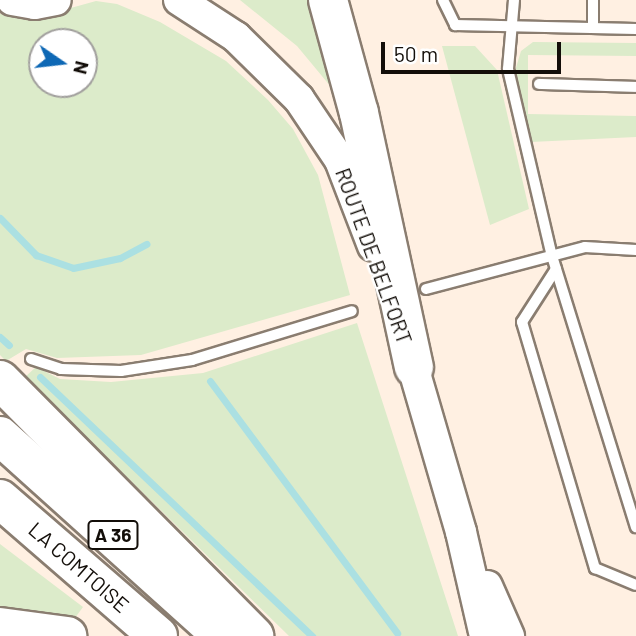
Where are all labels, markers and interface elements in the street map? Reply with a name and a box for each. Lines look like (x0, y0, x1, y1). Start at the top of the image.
north arrow (28, 28, 98, 98)
scale bar (384, 28, 564, 72)
text: 50 m (394, 41, 438, 66)
text: N (69, 59, 95, 77)
street label: ROUTE DE BELFORT (330, 164, 418, 348)
street label: LA COMTOISE (24, 516, 134, 618)
road number: A 36 (87, 520, 139, 550)

